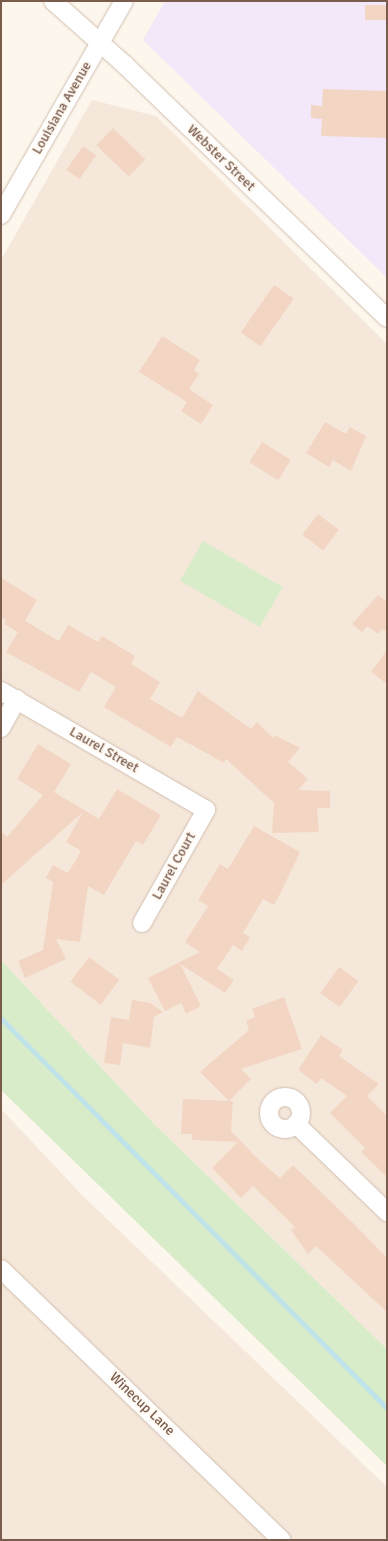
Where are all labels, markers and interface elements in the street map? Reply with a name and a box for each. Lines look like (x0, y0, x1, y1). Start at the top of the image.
street label: Louisiana Avenue (29, 59, 95, 157)
street label: Webster Street (183, 121, 259, 195)
street label: Laurel Street (66, 723, 142, 777)
street label: Laurel Court (149, 829, 199, 903)
street label: Winecup Lane (106, 1369, 178, 1439)

